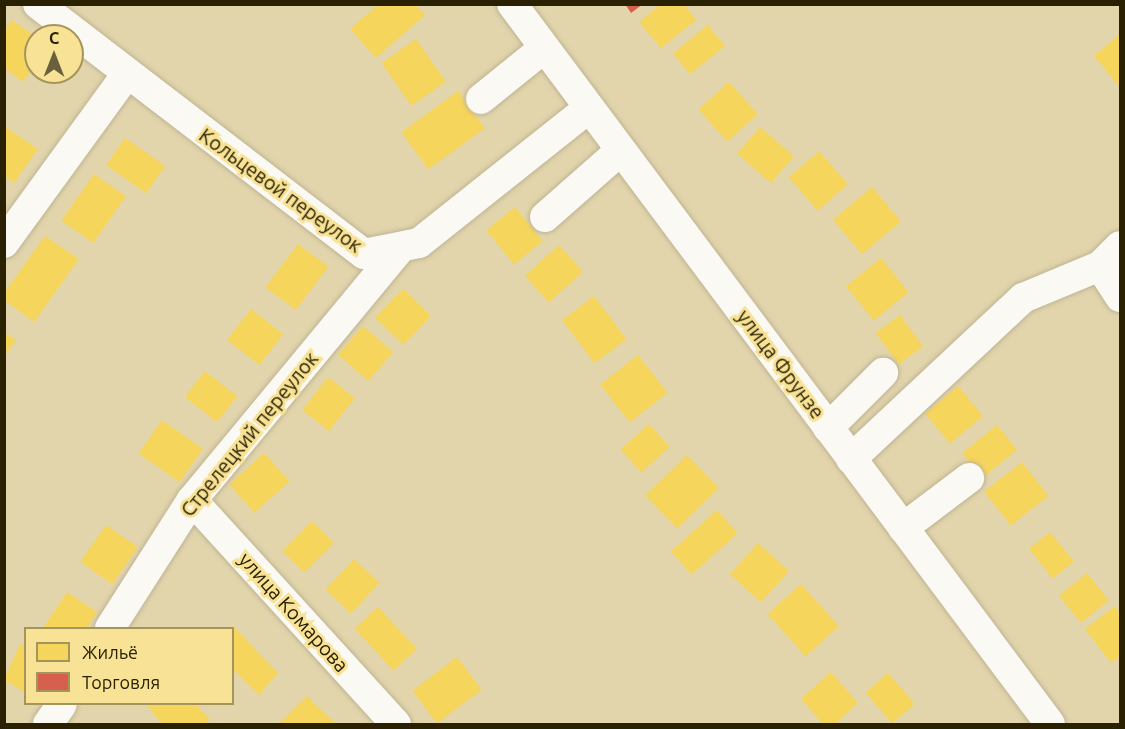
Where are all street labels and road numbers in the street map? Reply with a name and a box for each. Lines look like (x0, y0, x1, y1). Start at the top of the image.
street label: Кольцевой переулок (195, 123, 367, 257)
street label: улица Фрунзе (732, 305, 830, 423)
street label: Стрелецкий переулок (175, 347, 323, 521)
street label: улица Комарова (234, 547, 354, 677)

